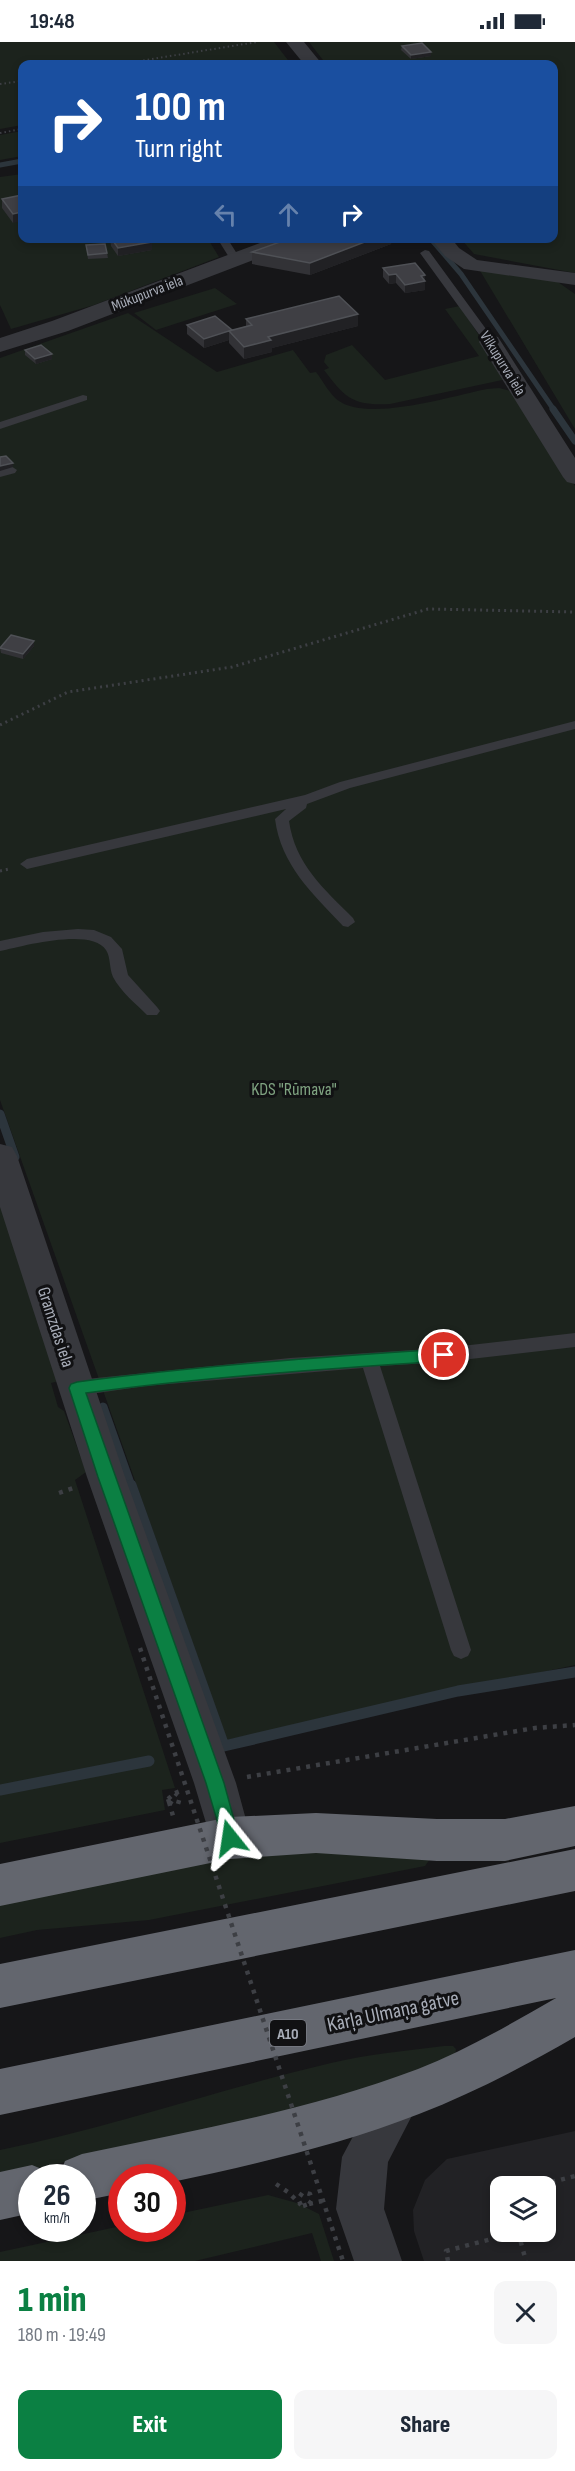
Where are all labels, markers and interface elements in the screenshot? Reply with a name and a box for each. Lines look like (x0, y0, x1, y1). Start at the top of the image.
text: 19:48 (30, 8, 75, 35)
text: 100 m (135, 82, 226, 133)
icon: right (36, 84, 114, 162)
text: Turn right (135, 133, 222, 165)
icon: left (209, 198, 242, 231)
icon: ahead (272, 198, 305, 231)
icon: right (335, 198, 368, 231)
street label: Mūkupurva iela (109, 271, 186, 316)
street label: Vilkupurva iela (475, 328, 530, 399)
park label: KDS "Rūmava" (251, 1079, 337, 1100)
street label: Gramzdas iela (33, 1284, 78, 1370)
pin (418, 1329, 469, 1380)
icon: arrive (427, 1338, 460, 1371)
position arrow (198, 1806, 262, 1870)
street label: Kārļa Ulmaņa gatve (325, 1985, 461, 2038)
road number: A10 (270, 2020, 306, 2046)
speed limit sign: 30 (108, 2164, 186, 2242)
map controls (490, 2176, 556, 2242)
button: layers (490, 2176, 556, 2242)
text: 26 (43, 2178, 71, 2214)
text: km/h (44, 2209, 70, 2228)
text: 1 min (18, 2279, 86, 2322)
button: close (494, 2281, 557, 2344)
text: 180 m · 19:49 (18, 2323, 106, 2347)
button: Exit (18, 2390, 282, 2459)
button: Share (294, 2390, 557, 2459)

